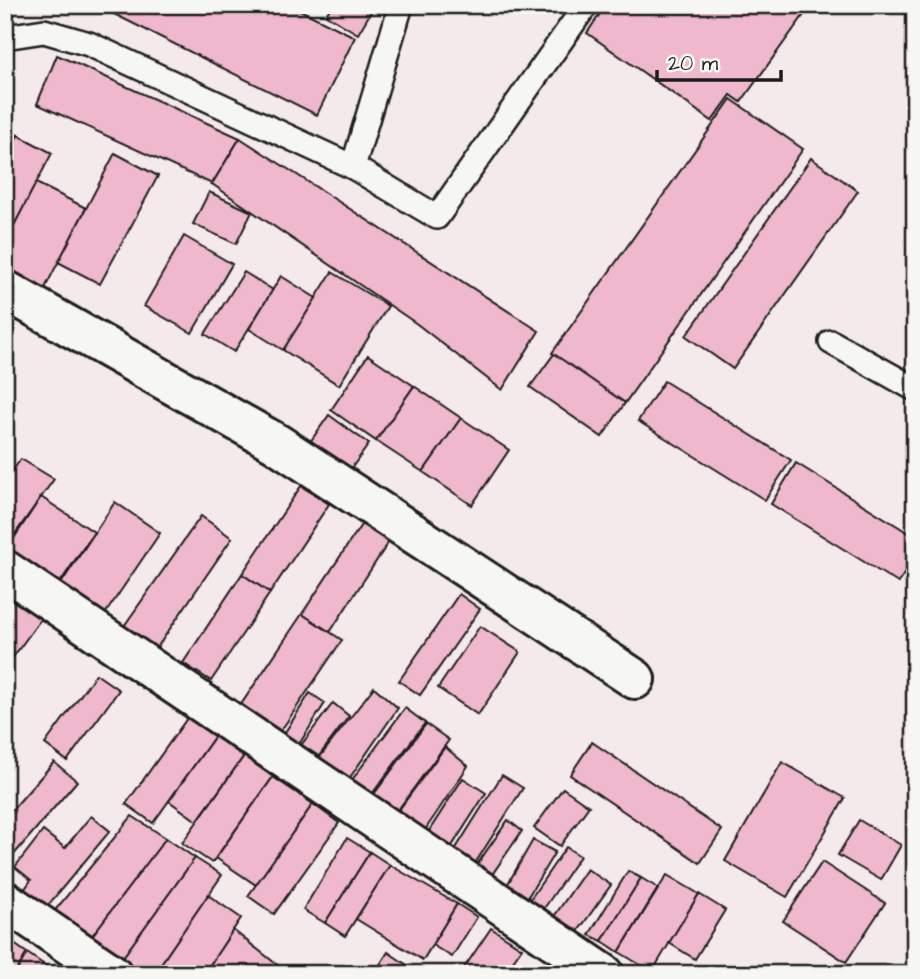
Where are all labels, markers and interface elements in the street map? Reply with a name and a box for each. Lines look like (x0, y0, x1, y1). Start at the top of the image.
scale bar (657, 38, 782, 82)
text: 20 m (668, 49, 719, 78)

